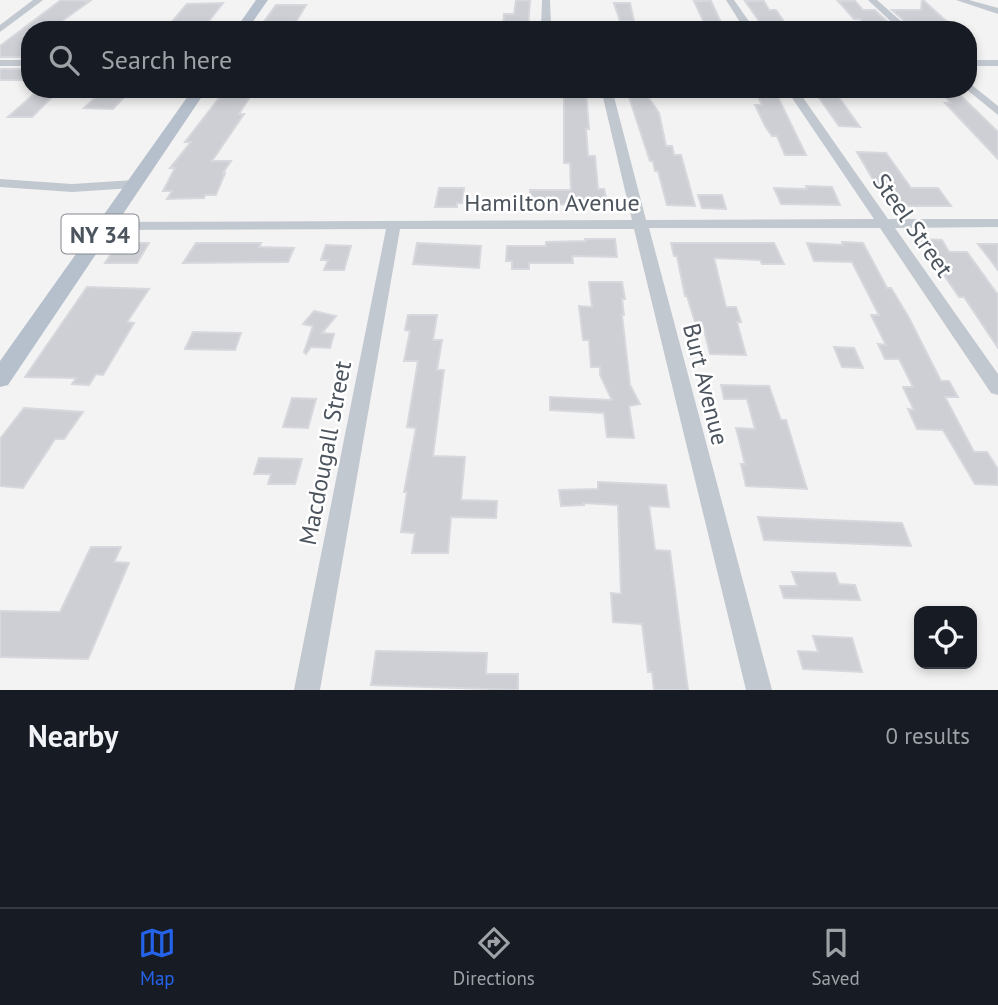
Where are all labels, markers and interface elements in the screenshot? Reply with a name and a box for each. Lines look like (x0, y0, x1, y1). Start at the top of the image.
search box (21, 21, 977, 98)
icon: search (45, 41, 83, 79)
text: Search here (101, 43, 232, 76)
street label: Steel Street (866, 167, 960, 283)
street label: Hamilton Avenue (464, 187, 640, 218)
road number: NY 34 (62, 215, 138, 254)
street label: Burt Avenue (676, 320, 736, 448)
street label: Macdougall Street (292, 358, 358, 548)
map controls (914, 606, 977, 669)
button: locate (914, 606, 977, 669)
text: Nearby (28, 716, 118, 755)
text: 0 results (886, 721, 970, 750)
tab: Map (138, 924, 176, 990)
tab: Directions (453, 924, 535, 990)
tab: Saved (811, 924, 860, 990)

